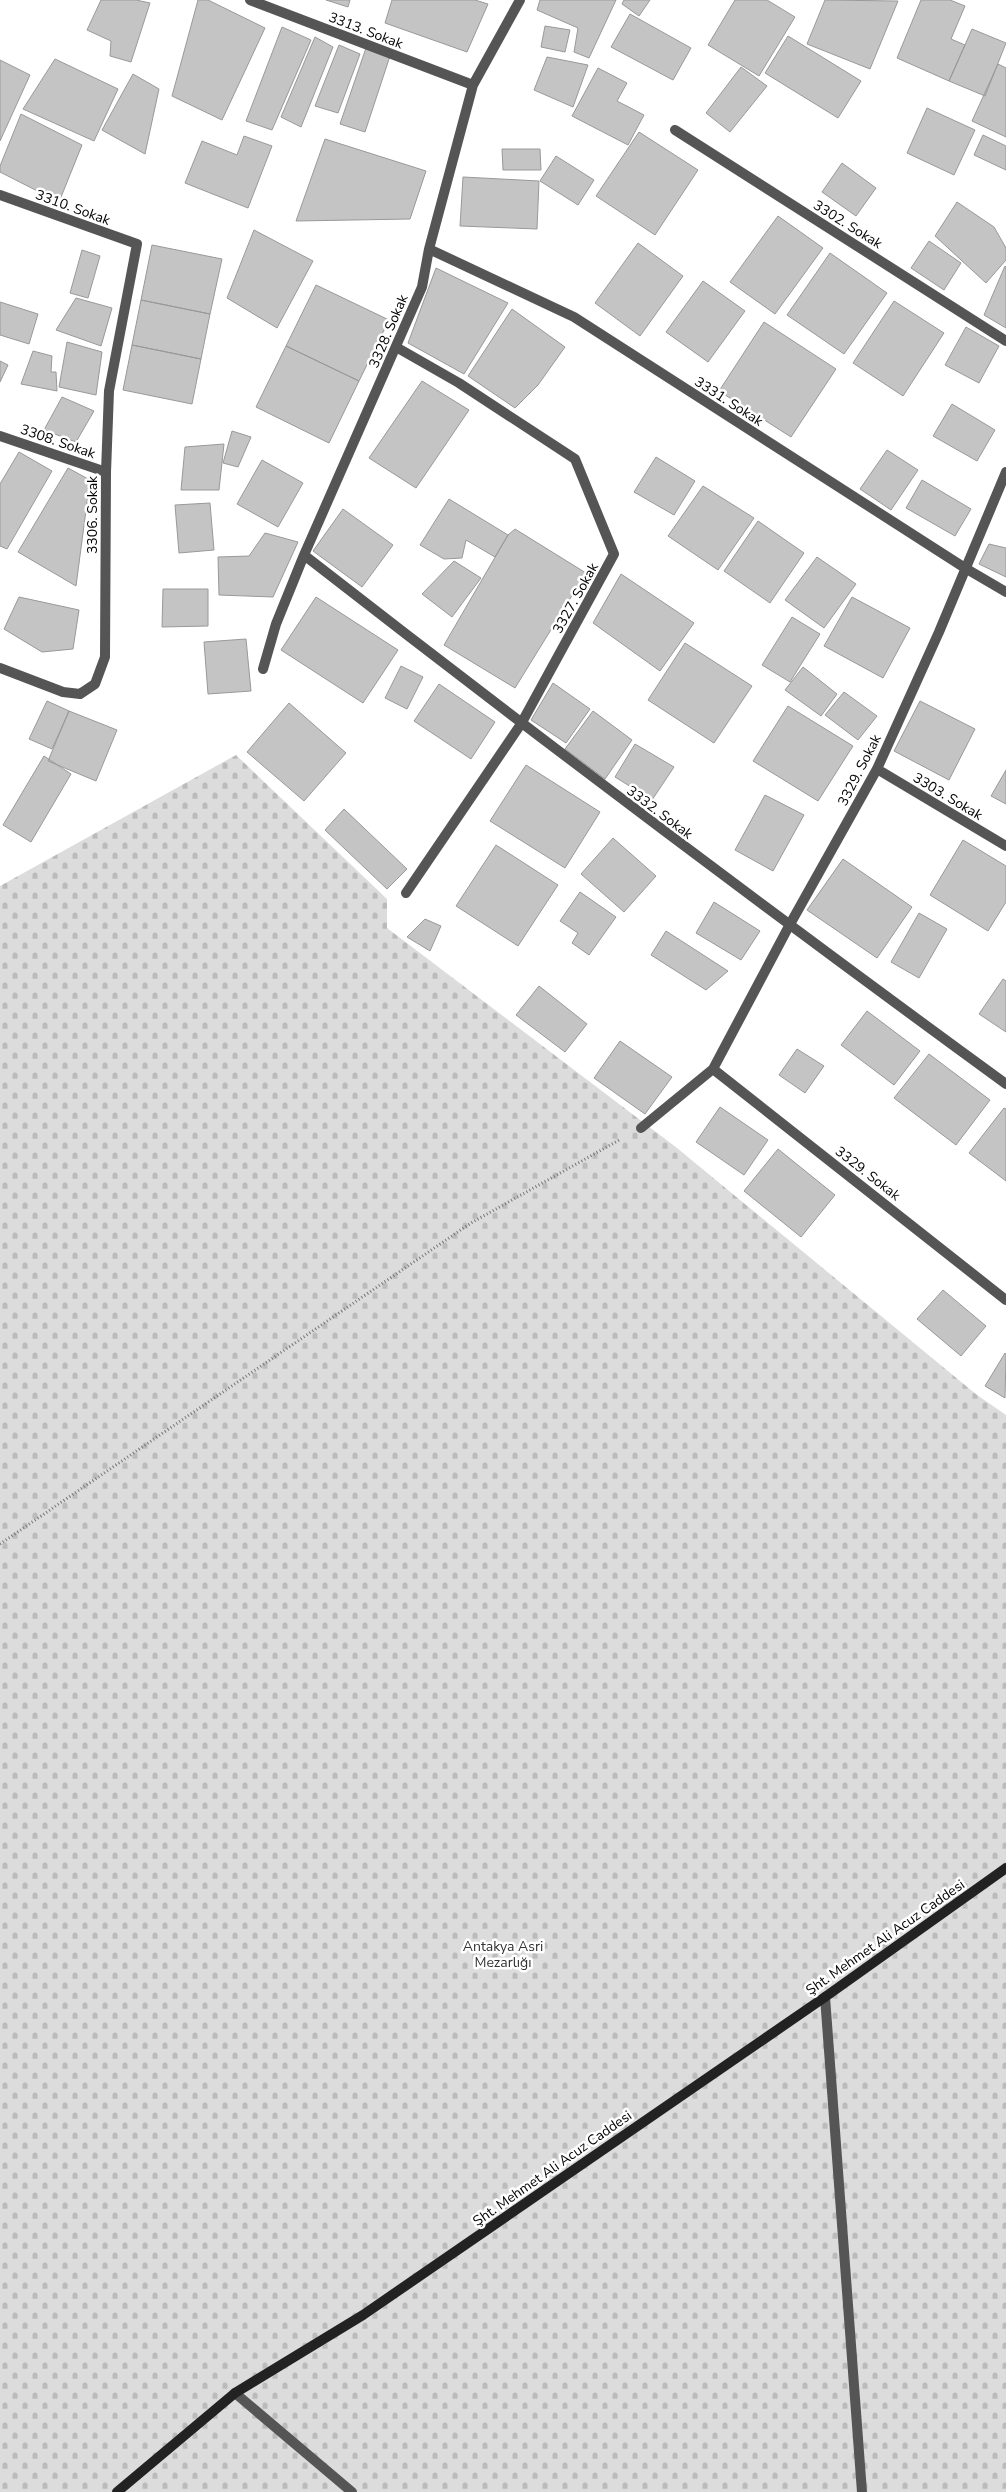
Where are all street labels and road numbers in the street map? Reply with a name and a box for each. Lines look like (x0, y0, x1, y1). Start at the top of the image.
street label: 3313. Sokak (326, 8, 407, 54)
street label: 3310. Sokak (33, 185, 114, 230)
street label: 3302. Sokak (810, 196, 887, 254)
street label: 3328. Sokak (364, 291, 413, 371)
street label: 3331. Sokak (691, 372, 768, 431)
street label: 3308. Sokak (18, 420, 99, 463)
street label: 3306. Sokak (83, 475, 102, 554)
street label: 3327. Sokak (548, 559, 603, 637)
street label: 3329. Sokak (833, 730, 886, 809)
street label: 3303. Sokak (909, 768, 987, 825)
street label: 3332. Sokak (623, 781, 697, 844)
street label: 3329. Sokak (831, 1142, 905, 1206)
street label: Şht. Mehmet Ali Acuz Caddesi (802, 1875, 968, 2000)
street label: Şht. Mehmet Ali Acuz Caddesi (469, 2106, 635, 2231)

